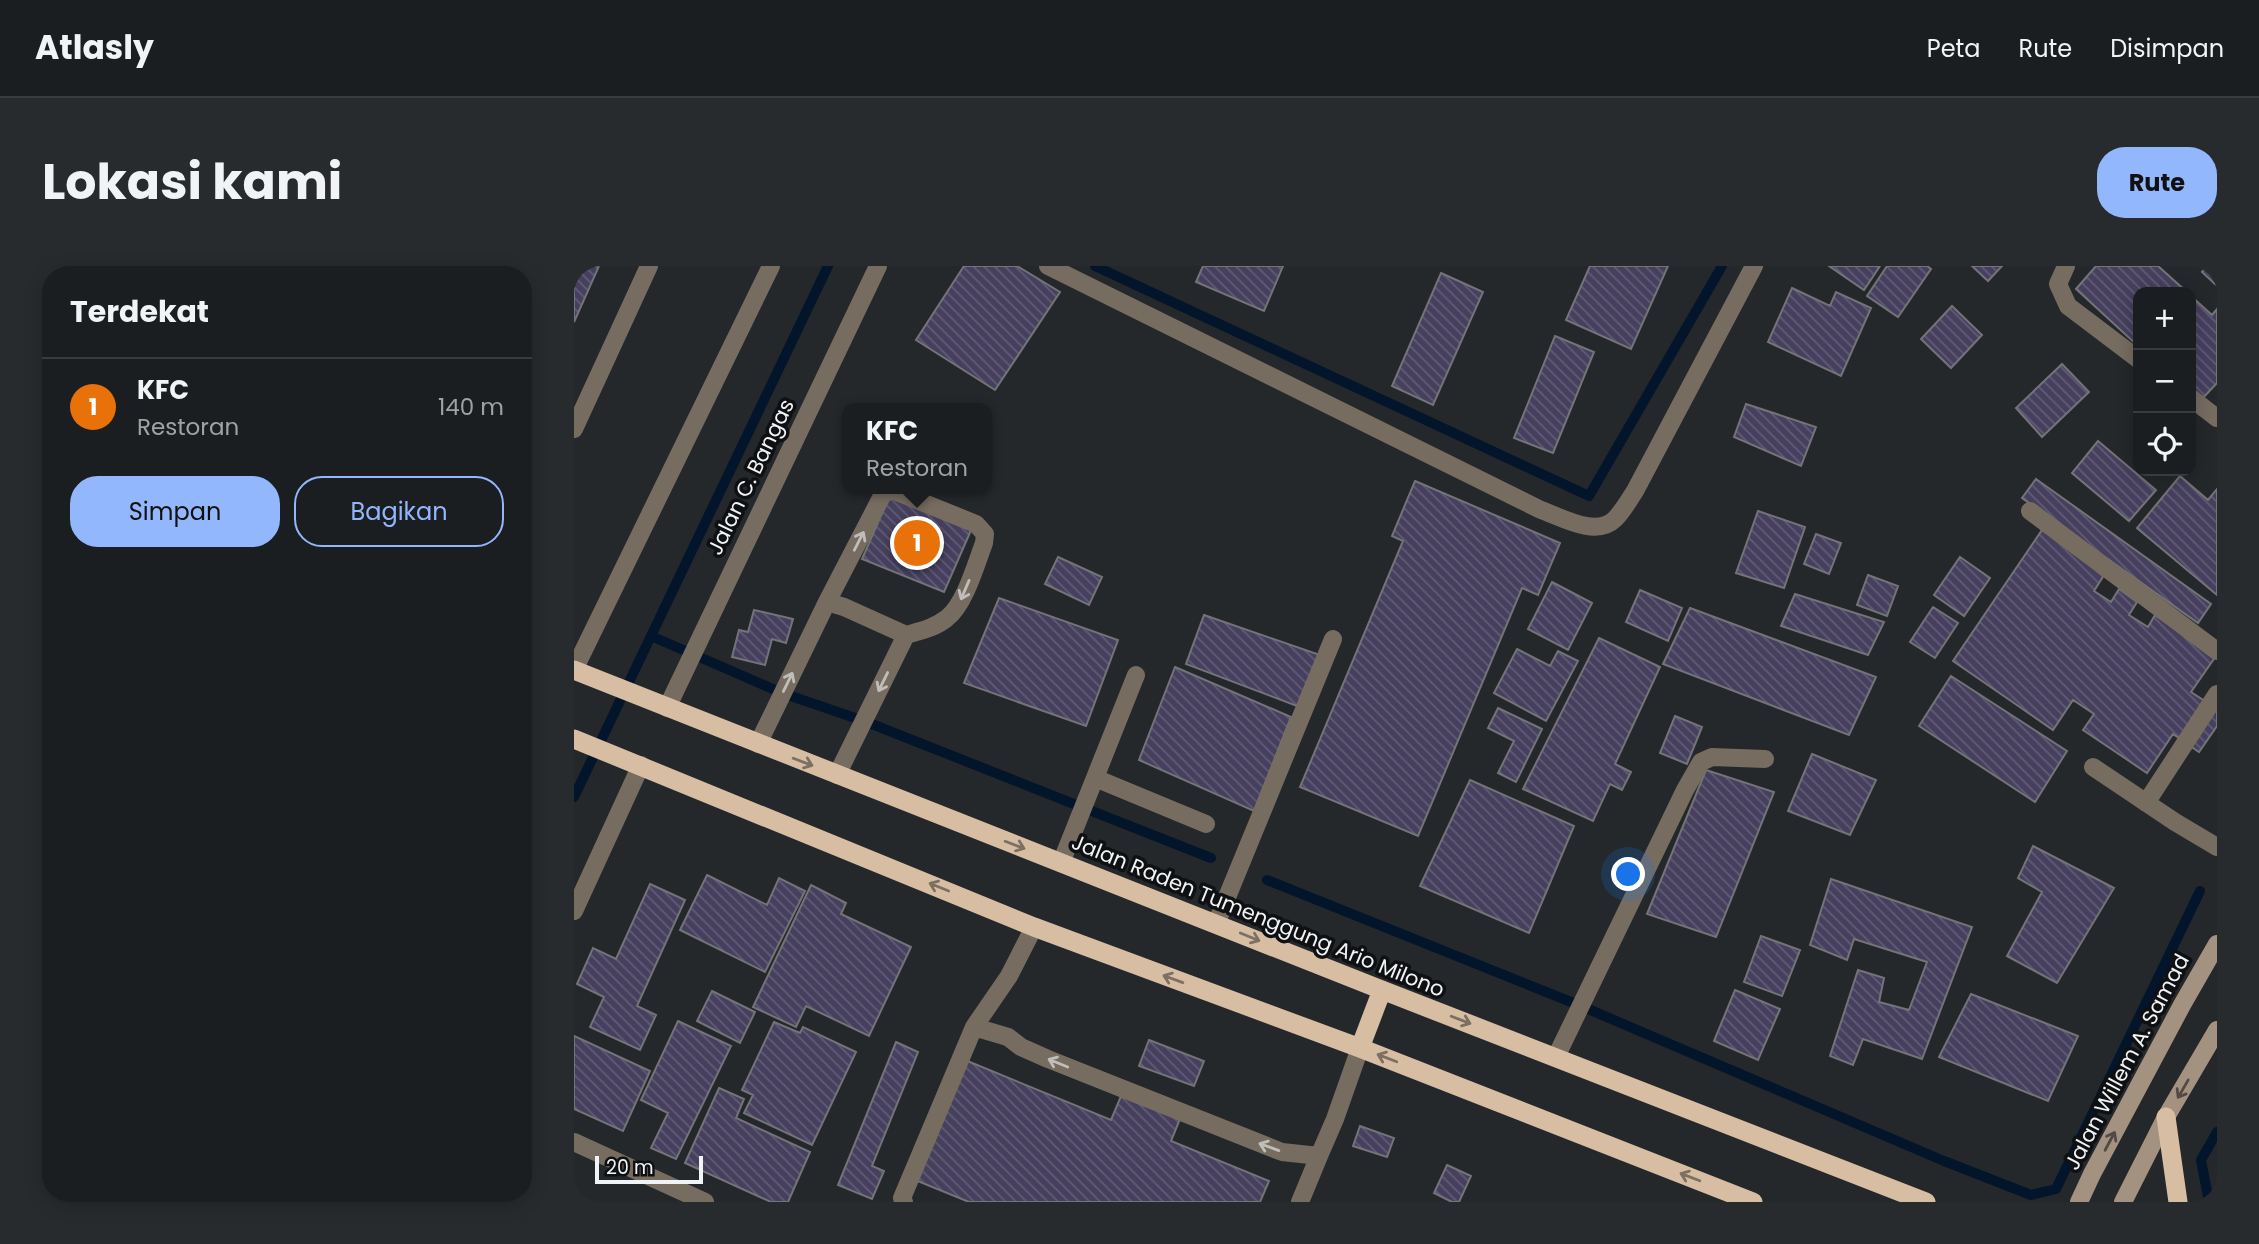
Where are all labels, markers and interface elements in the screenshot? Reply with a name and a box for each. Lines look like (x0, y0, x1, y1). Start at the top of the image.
text: Atlasly (35, 24, 154, 71)
text: Peta (1927, 32, 1981, 65)
text: Rute (2019, 32, 2072, 65)
text: Disimpan (2110, 32, 2224, 65)
button: Rute (2097, 147, 2217, 218)
text: Lokasi kami (42, 148, 342, 216)
map controls (2133, 287, 2196, 476)
button: + (2133, 287, 2196, 350)
text: Terdekat (70, 290, 209, 333)
button: − (2133, 350, 2196, 413)
text: KFC (137, 372, 189, 408)
text: 1 (89, 391, 97, 423)
text: 140 m (438, 391, 504, 423)
street label: Jalan C. Bangas (700, 394, 801, 559)
popup (842, 403, 992, 494)
text: Restoran (137, 411, 239, 443)
text: KFC (866, 413, 918, 449)
button: locate (2133, 413, 2196, 476)
text: Restoran (866, 452, 968, 484)
button: Simpan (70, 476, 280, 547)
button: Bagikan (294, 476, 504, 547)
pin: 1 (894, 517, 940, 569)
one-way arrow (852, 531, 866, 552)
one-way arrow (958, 578, 971, 600)
one-way arrow (875, 671, 889, 692)
one-way arrow (781, 672, 795, 693)
one-way arrow (792, 756, 814, 769)
street label: Jalan Raden Tumenggung Ario Milono (1067, 827, 1449, 1004)
one-way arrow (1004, 839, 1026, 852)
your location (1611, 857, 1645, 891)
one-way arrow (928, 880, 950, 893)
one-way arrow (1238, 932, 1260, 945)
street label: Jalan Willem A. Samad (2057, 949, 2196, 1175)
one-way arrow (1163, 971, 1185, 984)
one-way arrow (1450, 1015, 1472, 1028)
one-way arrow (1376, 1051, 1398, 1064)
one-way arrow (1048, 1056, 1069, 1069)
one-way arrow (2175, 1078, 2189, 1098)
one-way arrow (2103, 1131, 2117, 1152)
one-way arrow (1259, 1140, 1281, 1153)
scale bar (595, 1153, 704, 1185)
text: 20 m (606, 1154, 654, 1181)
one-way arrow (1679, 1170, 1701, 1183)

